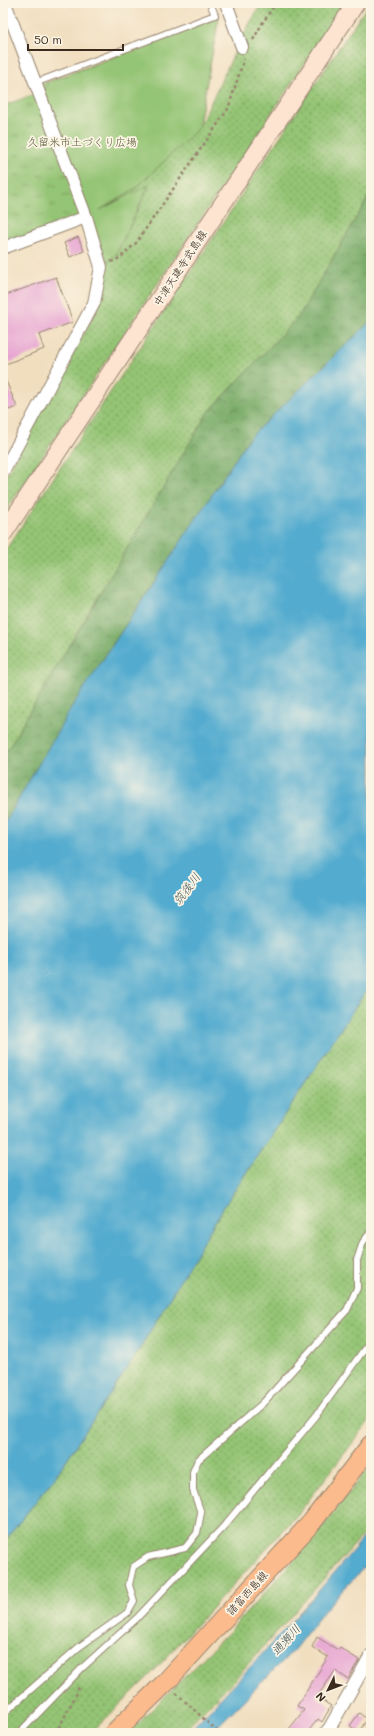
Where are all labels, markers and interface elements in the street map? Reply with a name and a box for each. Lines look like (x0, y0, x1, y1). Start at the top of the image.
scale bar (28, 26, 123, 52)
text: 50 m (34, 31, 62, 47)
park label: 久留米市土づくり広場 (27, 134, 137, 149)
street label: 中津天建寺武島線 (149, 227, 210, 309)
water label: 筑後川 (169, 869, 203, 908)
street label: 諸富西島線 (223, 1567, 271, 1618)
water label: 通瀬川 (267, 1621, 303, 1658)
north arrow (308, 1670, 348, 1710)
text: N (312, 1689, 329, 1705)

